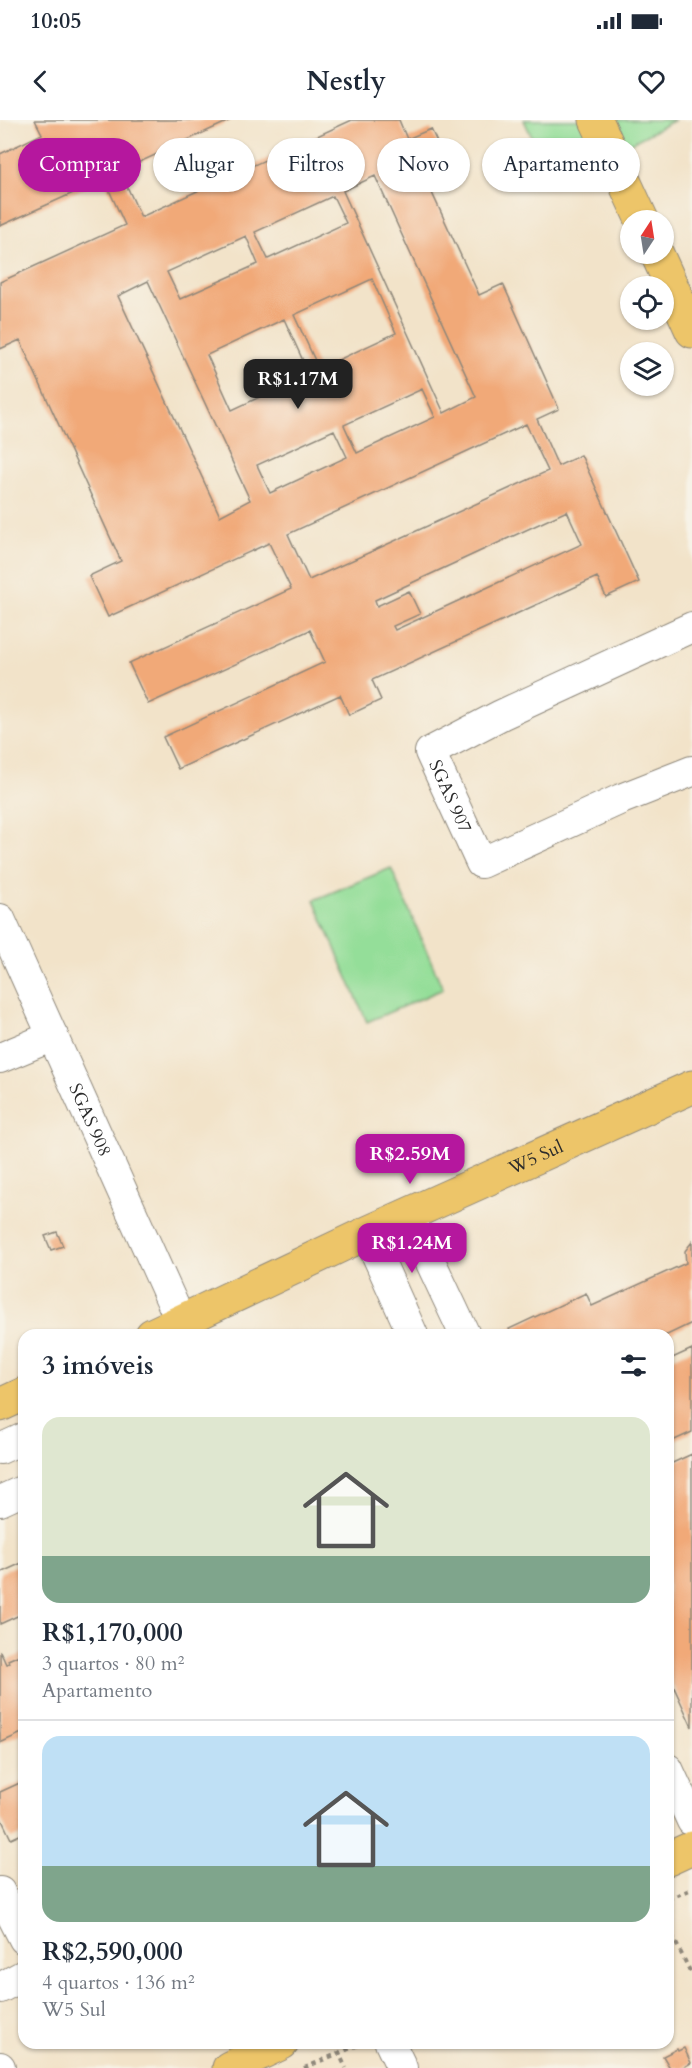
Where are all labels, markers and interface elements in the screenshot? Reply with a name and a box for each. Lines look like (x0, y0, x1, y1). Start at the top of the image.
text: 10:05 (30, 6, 81, 36)
text: Nestly (306, 63, 386, 100)
icon: back (24, 65, 57, 98)
icon: heart (635, 65, 668, 98)
chip: Comprar (18, 138, 141, 192)
chip: Alugar (153, 138, 255, 192)
chip: Filtros (267, 138, 365, 192)
chip: Novo (377, 138, 470, 192)
chip: Apartamento (482, 138, 640, 192)
north arrow (620, 210, 674, 264)
map controls (620, 210, 674, 396)
button: locate (620, 276, 674, 330)
button: layers (620, 342, 674, 396)
pin: R$1.17M (243, 359, 353, 410)
text: R$1.17M (258, 365, 338, 392)
street label: SGAS 907 (423, 756, 478, 837)
street label: SGAS 908 (63, 1079, 117, 1160)
pin: R$2.59M (355, 1134, 465, 1185)
street label: W5 Sul (504, 1134, 567, 1181)
text: R$2.59M (370, 1140, 450, 1167)
pin: R$1.24M (357, 1223, 467, 1274)
text: R$1.24M (372, 1229, 452, 1256)
text: 3 imóveis (42, 1348, 154, 1383)
icon: filters (617, 1349, 650, 1382)
icon: home (292, 1456, 400, 1564)
text: R$1,170,000 (42, 1615, 183, 1650)
text: 3 quartos · 80 m² (42, 1650, 184, 1677)
text: Apartamento (42, 1677, 152, 1704)
icon: home (292, 1775, 400, 1883)
text: R$2,590,000 (42, 1934, 183, 1969)
text: 4 quartos · 136 m² (42, 1969, 195, 1996)
text: W5 Sul (42, 1996, 106, 2023)

